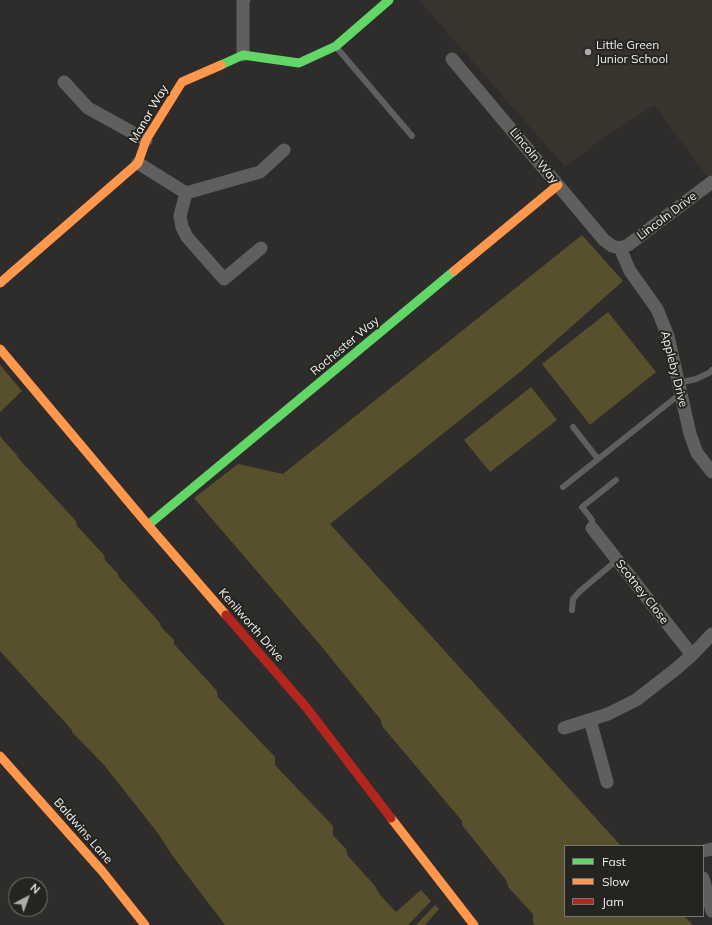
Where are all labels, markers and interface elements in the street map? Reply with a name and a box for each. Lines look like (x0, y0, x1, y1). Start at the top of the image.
place label: Little Green Junior School (596, 38, 668, 66)
marker: Little Green Junior School (583, 47, 593, 57)
street label: Manor Way (127, 82, 171, 146)
street label: Lincoln Way (507, 125, 561, 187)
street label: Lincoln Drive (634, 189, 700, 243)
street label: Rochester Way (308, 313, 382, 379)
street label: Appleby Drive (658, 329, 690, 409)
street label: Scotney Close (612, 557, 672, 627)
street label: Kenilworth Drive (215, 586, 287, 664)
street label: Baldwins Lane (51, 795, 115, 867)
legend (564, 845, 704, 917)
text: Fast (602, 854, 626, 869)
text: Slow (602, 874, 630, 889)
north arrow (8, 877, 48, 917)
text: N (27, 881, 43, 897)
text: Jam (602, 894, 624, 909)

